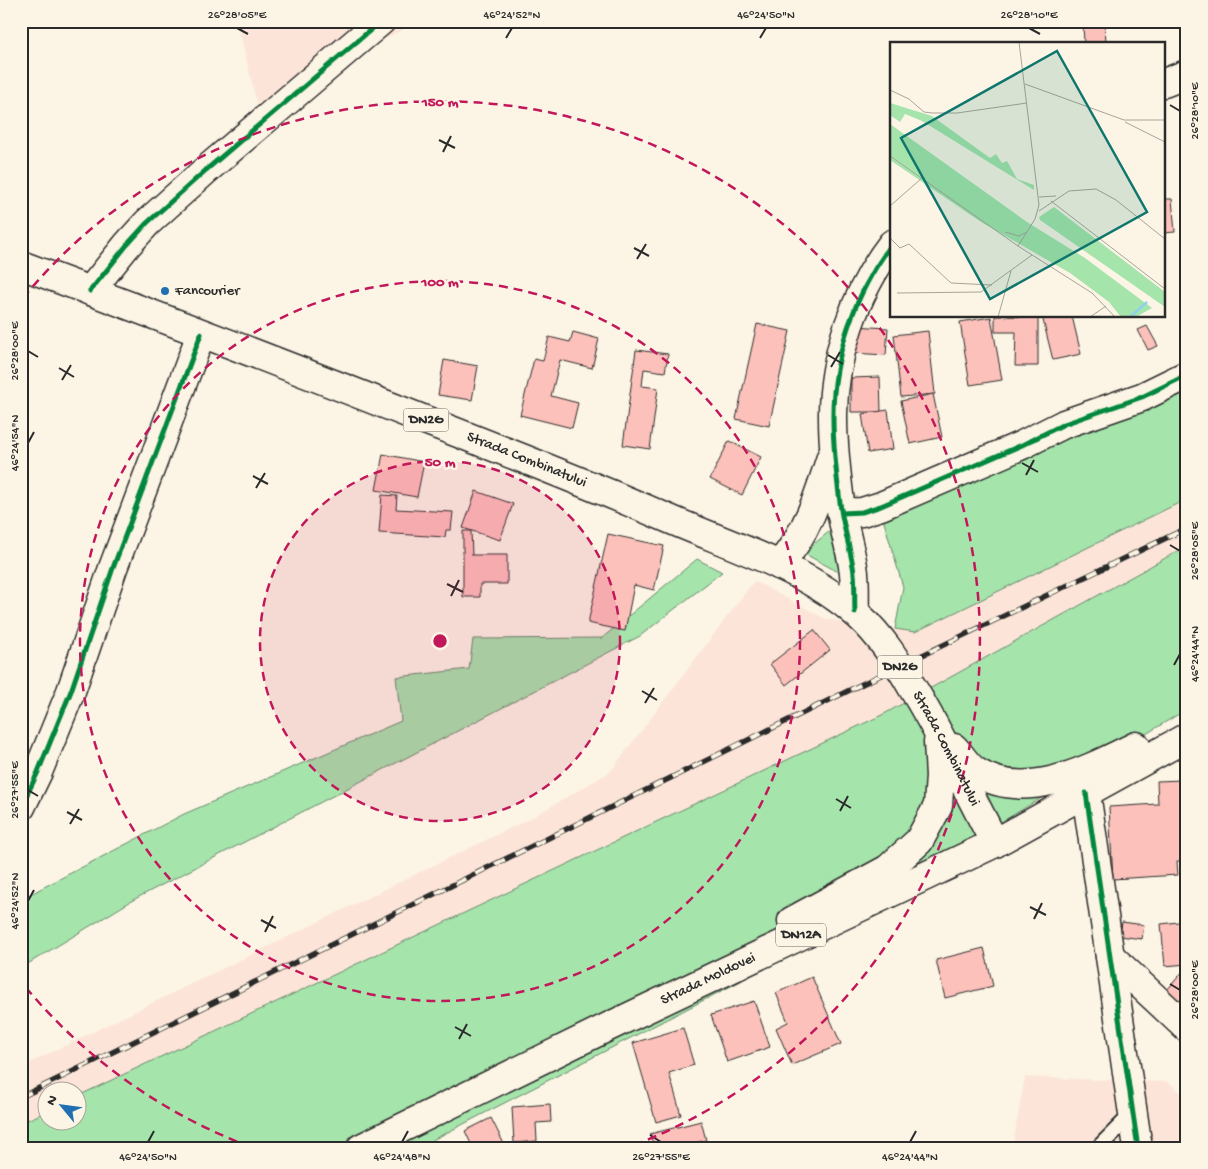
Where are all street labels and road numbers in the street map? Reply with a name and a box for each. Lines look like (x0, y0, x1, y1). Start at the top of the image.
road number: DN2G (404, 408, 448, 432)
street label: Strada Combinatului (464, 428, 589, 492)
road number: DN2G (878, 656, 922, 679)
street label: Strada Combinatului (908, 688, 983, 809)
road number: DN12A (776, 924, 826, 946)
street label: Strada Moldovei (658, 949, 759, 1010)

